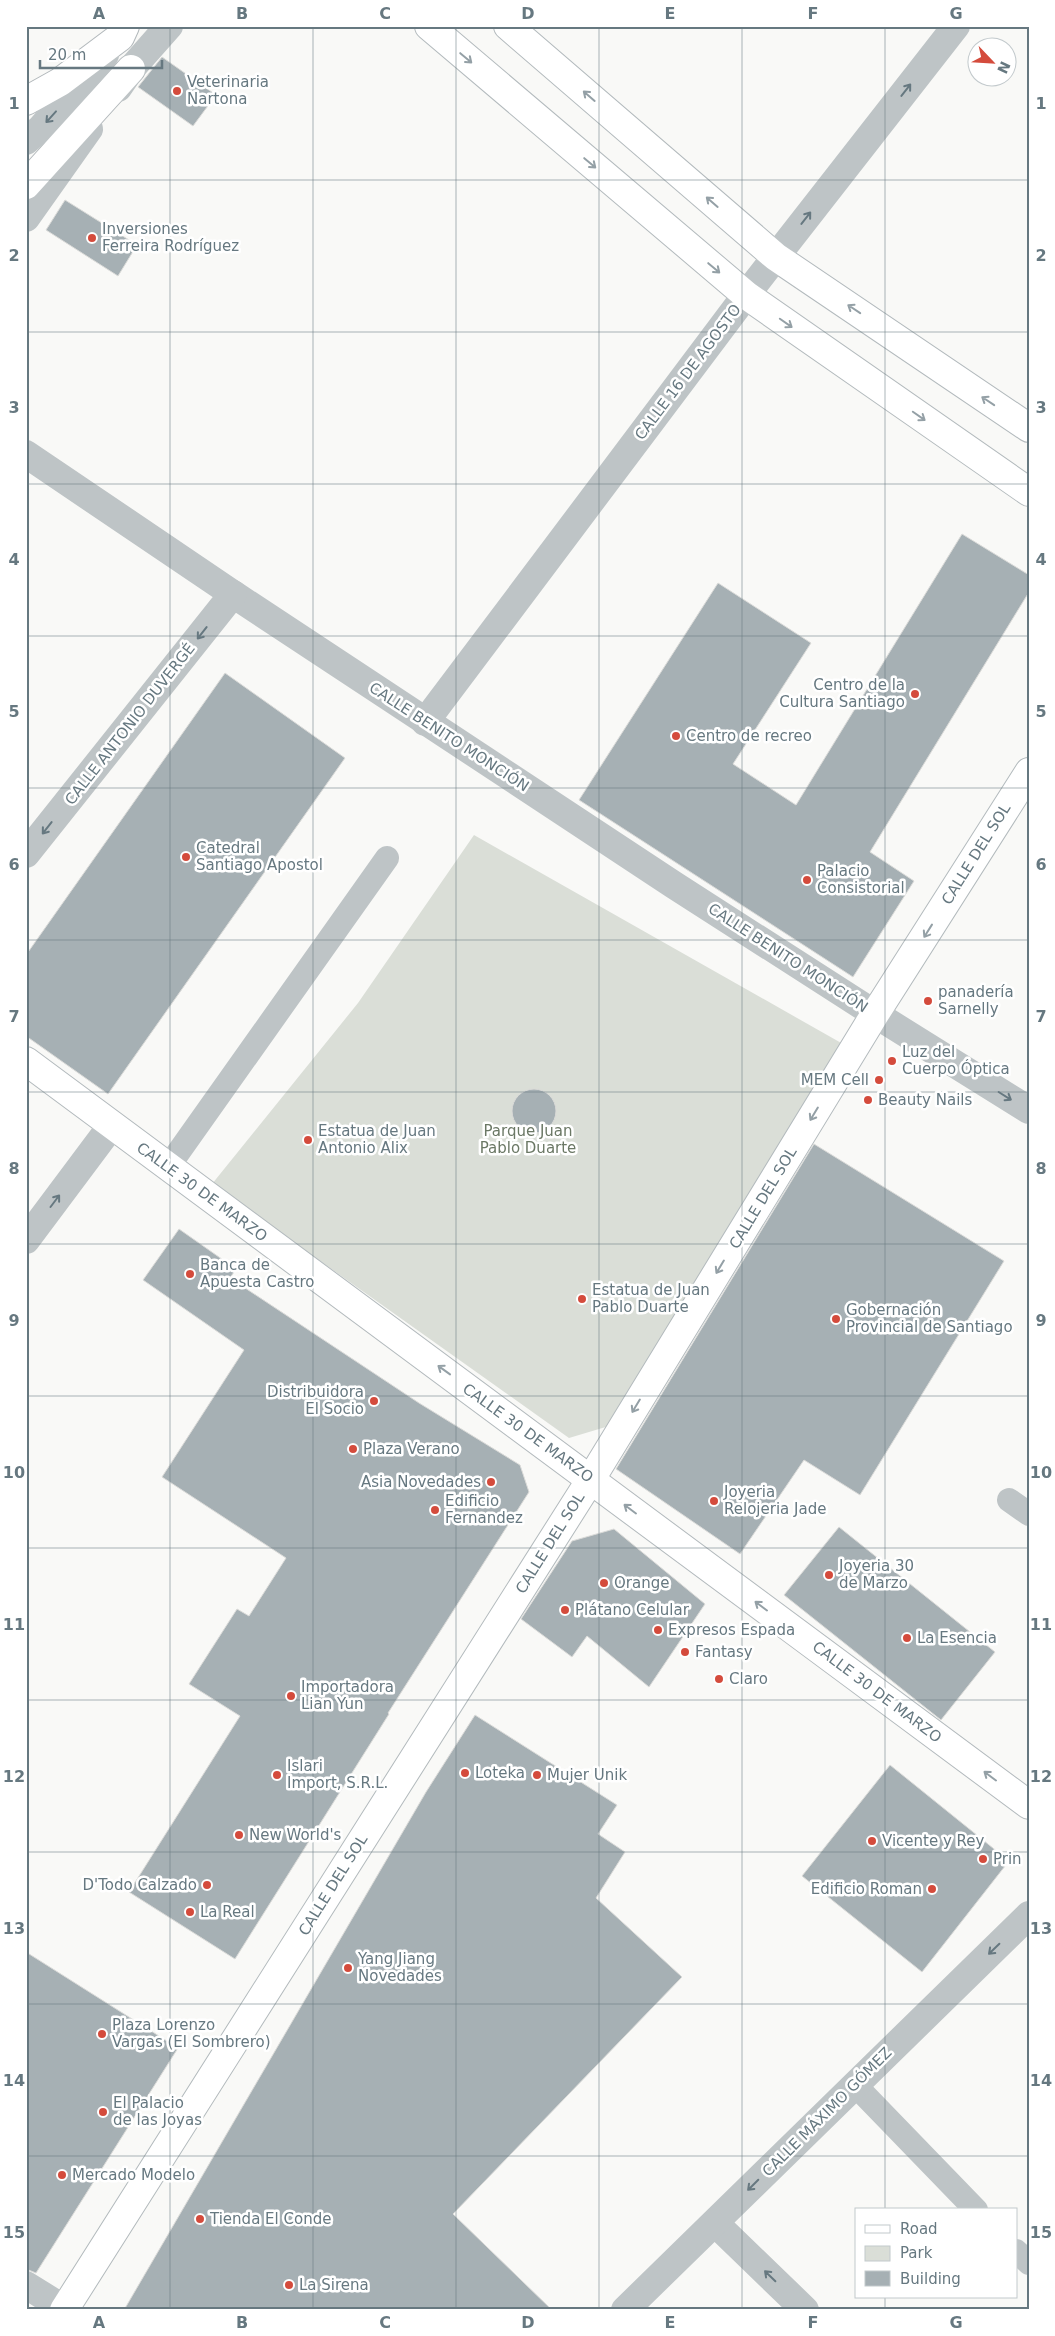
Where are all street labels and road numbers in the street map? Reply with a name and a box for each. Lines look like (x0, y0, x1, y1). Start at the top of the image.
street label: CALLE 16 DE AGOSTO (631, 301, 745, 443)
street label: CALLE ANTONIO DUVERGÉ (61, 639, 199, 808)
street label: CALLE BENITO MONCIÓN (366, 678, 533, 795)
street label: CALLE DEL SOL (938, 800, 1015, 908)
street label: CALLE BENITO MONCIÓN (705, 899, 872, 1016)
street label: CALLE 30 DE MARZO (133, 1139, 271, 1245)
street label: CALLE DEL SOL (726, 1143, 801, 1252)
street label: CALLE 30 DE MARZO (459, 1380, 597, 1486)
street label: CALLE DEL SOL (512, 1489, 589, 1597)
street label: CALLE 30 DE MARZO (809, 1638, 945, 1746)
street label: CALLE DEL SOL (295, 1831, 372, 1939)
street label: CALLE MÁXIMO GÓMEZ (758, 2043, 895, 2180)

